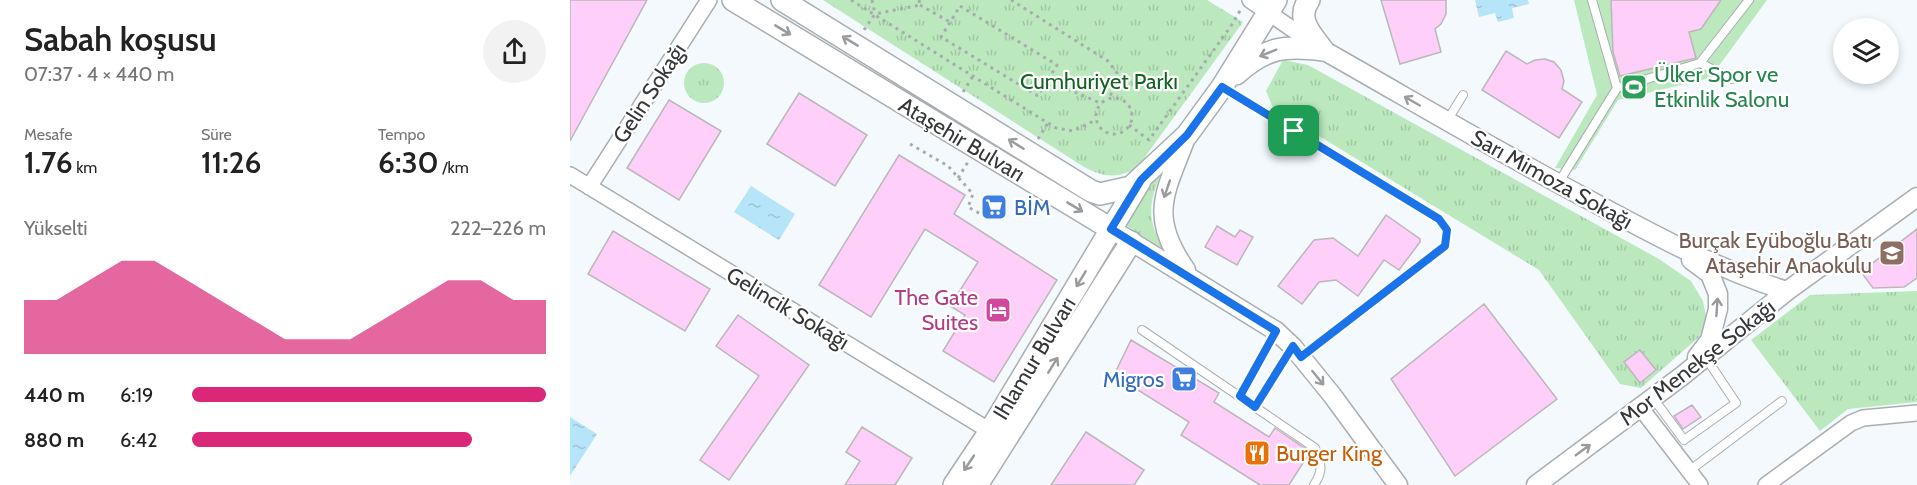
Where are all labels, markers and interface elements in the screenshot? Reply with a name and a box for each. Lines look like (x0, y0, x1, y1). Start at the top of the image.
map controls (1833, 18, 1899, 84)
button: layers (1833, 18, 1899, 84)
text: Sabah koşusu (24, 19, 217, 59)
button: share (483, 20, 546, 83)
one-way arrow (774, 25, 791, 37)
one-way arrow (842, 35, 859, 47)
street label: Gelin Sokağı (607, 38, 692, 148)
one-way arrow (1259, 48, 1277, 59)
place label: Ülker Spor ve Etkinlik Salonu (1654, 61, 1789, 113)
text: 07:37 · 4 × 440 m (24, 62, 174, 86)
park label: Cumhuriyet Parkı (1020, 68, 1178, 95)
sports icon: Ülker Spor ve Etkinlik Salonu (1619, 72, 1649, 102)
street label: Ataşehir Bulvarı (894, 91, 1030, 188)
one-way arrow (1404, 95, 1421, 107)
pin (1268, 105, 1319, 156)
icon: arrive (1277, 114, 1310, 147)
street label: Sarı Mimoza Sokağı (1466, 124, 1637, 235)
text: Mesafe (24, 125, 73, 144)
text: Süre (201, 125, 232, 144)
text: Tempo (378, 125, 425, 144)
one-way arrow (1008, 138, 1025, 150)
text: 1.76 (24, 144, 73, 181)
text: 11:26 (201, 144, 261, 181)
text: 6:30 (378, 144, 439, 181)
text: km (73, 158, 97, 177)
text: /km (439, 158, 469, 177)
one-way arrow (1161, 180, 1172, 199)
supermarket icon: BİM (979, 192, 1009, 222)
place label: BİM (1014, 194, 1051, 221)
one-way arrow (1066, 202, 1083, 214)
text: Yükselti (24, 216, 88, 240)
text: 222–226 m (450, 216, 546, 240)
place label: Burçak Eyüboğlu Batı Ataşehir Anaokulu (1678, 227, 1872, 279)
school or university icon: Burçak Eyüboğlu Batı Ataşehir Anaokulu (1877, 238, 1907, 268)
street label: Gelincik Sokağı (721, 261, 854, 356)
one-way arrow (1075, 270, 1087, 287)
place label: The Gate Suites (895, 284, 978, 336)
street label: Ihlamur Bulvarı (987, 292, 1082, 424)
street label: Mor Menekşe Sokağı (1614, 293, 1781, 432)
hotel icon: The Gate Suites (983, 295, 1013, 325)
one-way arrow (1712, 298, 1723, 318)
one-way arrow (1048, 357, 1060, 374)
supermarket icon: Migros (1169, 364, 1199, 394)
place label: Migros (1103, 366, 1164, 393)
one-way arrow (1311, 369, 1324, 385)
text: 440 m (24, 383, 85, 407)
text: 6:19 (120, 383, 153, 407)
text: 880 m (24, 428, 84, 452)
text: 6:42 (120, 428, 158, 452)
restaurant icon: Burger King (1242, 438, 1272, 468)
place label: Burger King (1276, 440, 1383, 467)
one-way arrow (1575, 444, 1591, 456)
one-way arrow (963, 455, 975, 471)

